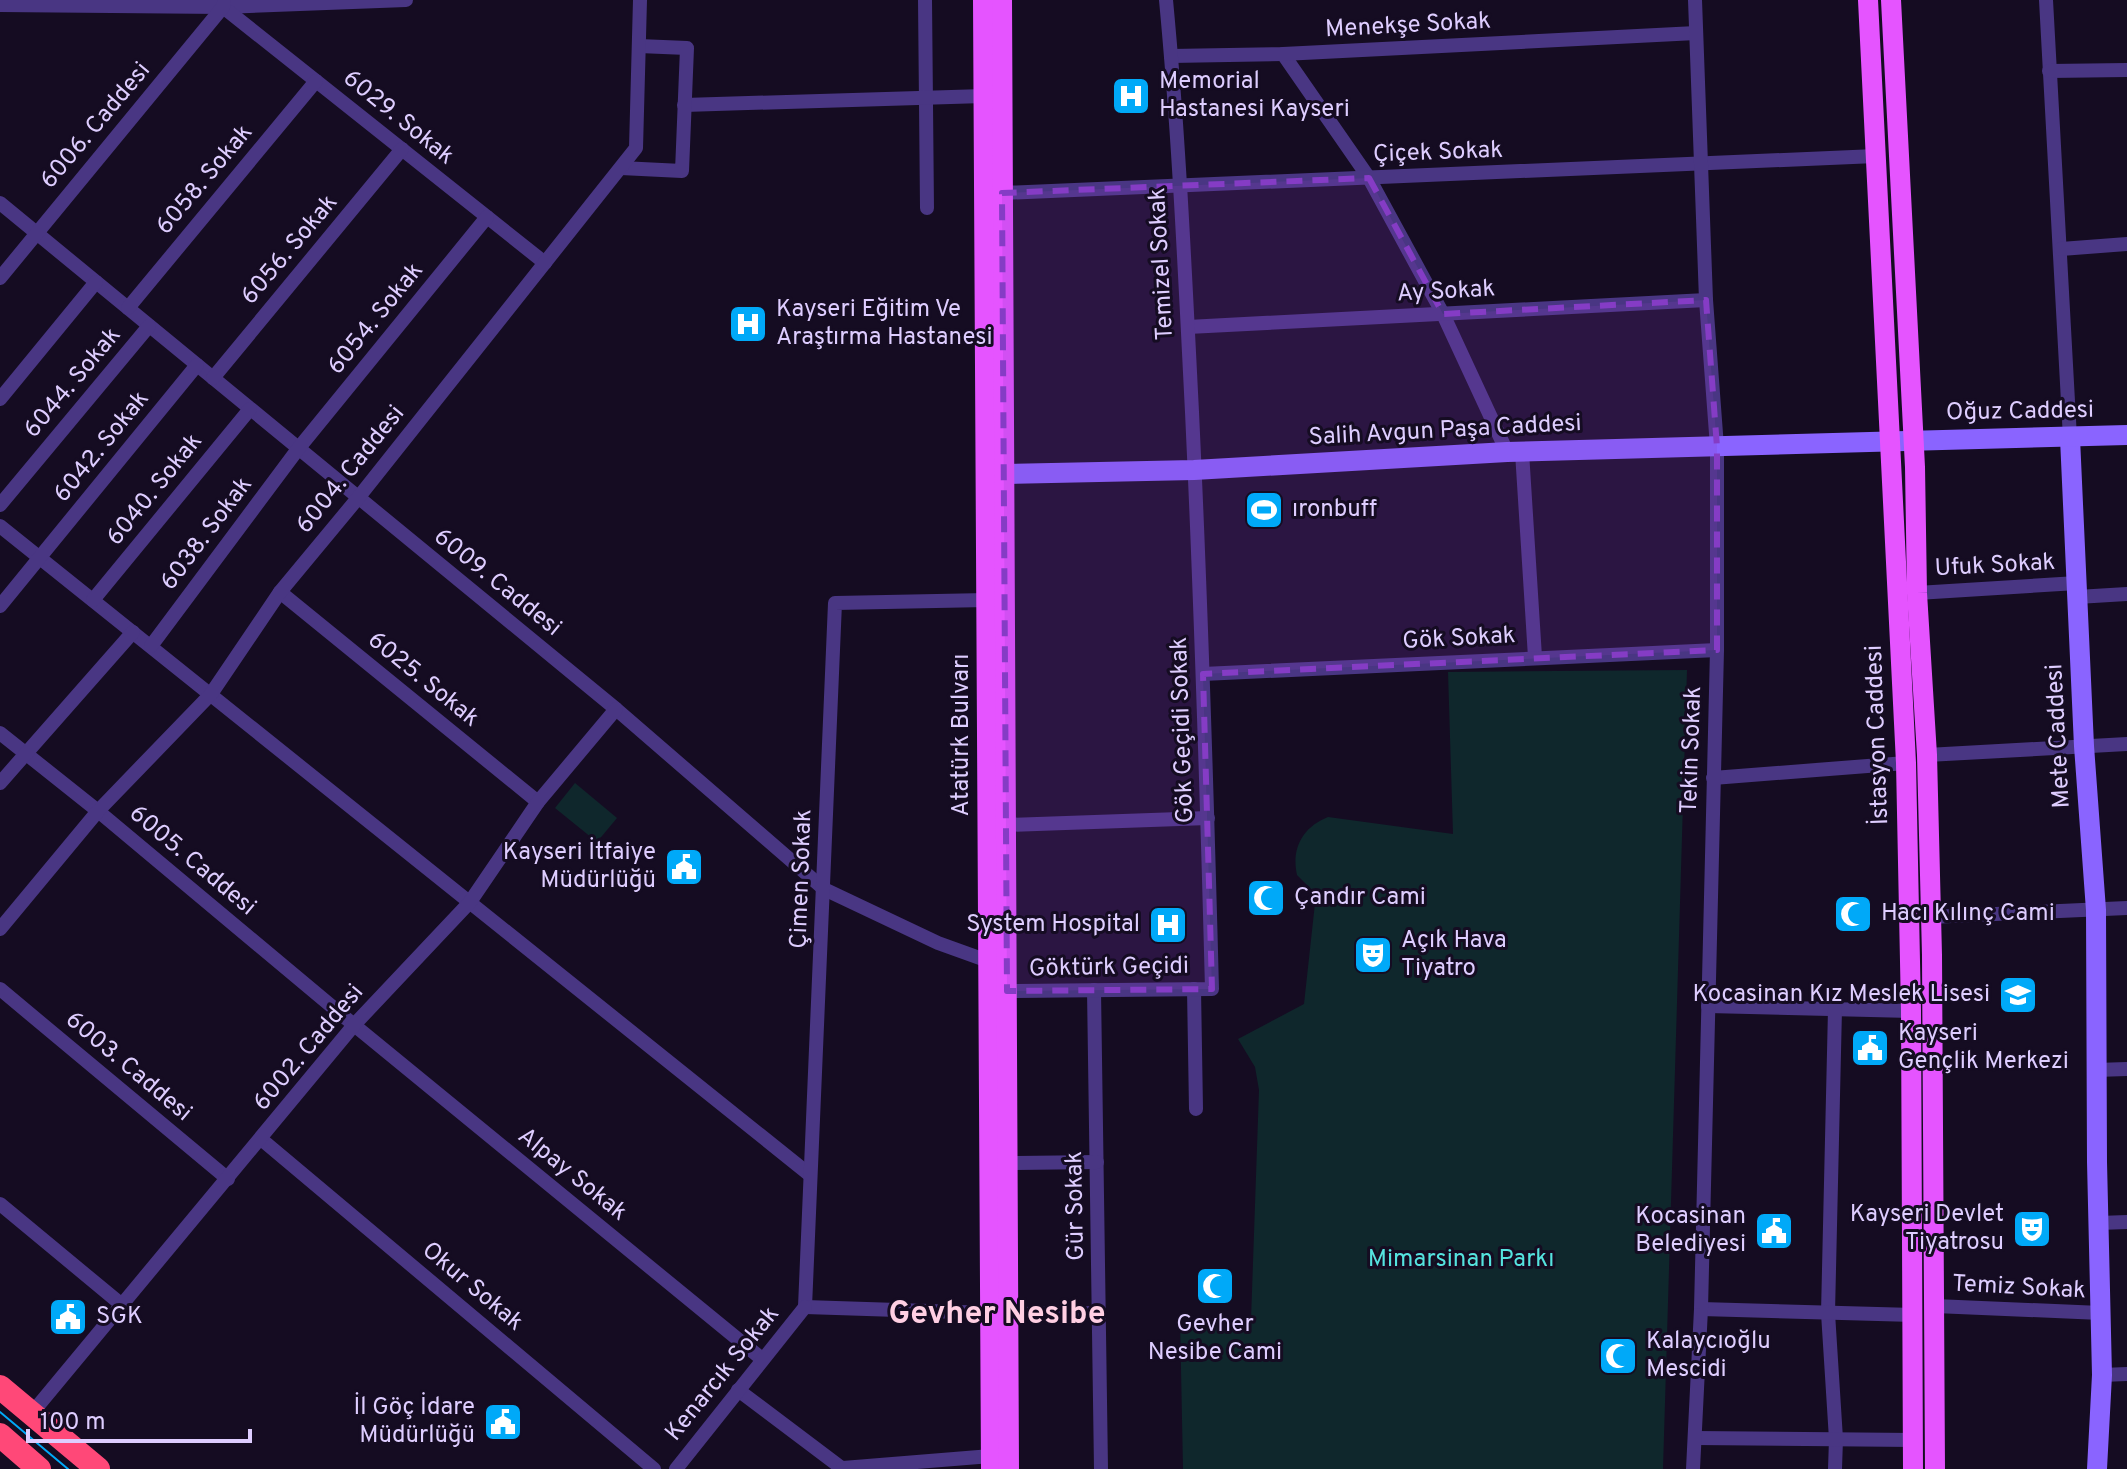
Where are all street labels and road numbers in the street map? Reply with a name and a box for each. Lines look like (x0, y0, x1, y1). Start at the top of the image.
street label: Menekşe Sokak (1324, 7, 1492, 45)
street label: 6006. Caddesi (34, 57, 158, 195)
street label: 6029. Sokak (336, 64, 460, 172)
street label: 6058. Sokak (150, 119, 260, 241)
street label: Çiçek Sokak (1373, 136, 1503, 170)
street label: Temizel Sokak (1143, 187, 1181, 341)
street label: 6056. Sokak (235, 189, 345, 311)
street label: 6054. Sokak (322, 257, 430, 381)
street label: Ay Sokak (1396, 274, 1496, 310)
street label: 6044. Sokak (18, 322, 128, 444)
street label: 6042. Sokak (48, 385, 156, 509)
street label: Oğuz Caddesi (1946, 396, 2094, 428)
street label: 6004. Caddesi (290, 400, 412, 540)
street label: Salih Avgun Paşa Caddesi (1308, 409, 1582, 453)
street label: 6040. Sokak (101, 428, 209, 552)
street label: 6038. Sokak (155, 471, 259, 597)
street label: 6009. Caddesi (427, 522, 567, 644)
street label: Ufuk Sokak (1934, 548, 2056, 584)
street label: Gök Sokak (1402, 621, 1516, 657)
street label: 6025. Sokak (361, 626, 485, 734)
street label: Gök Geçidi Sokak (1165, 636, 1201, 824)
street label: İstasyon Caddesi (1859, 644, 1896, 826)
street label: Atatürk Bulvarı (947, 654, 977, 816)
street label: Mete Caddesi (2040, 663, 2078, 809)
street label: Tekin Sokak (1675, 686, 1709, 814)
street label: 6005. Caddesi (122, 799, 262, 923)
street label: Çimen Sokak (785, 809, 819, 949)
street label: Göktürk Geçidi (1029, 952, 1189, 984)
street label: 6002. Caddesi (247, 979, 371, 1117)
street label: 6003. Caddesi (59, 1005, 197, 1129)
street label: Alpay Sokak (511, 1122, 633, 1228)
street label: Gür Sokak (1060, 1151, 1092, 1261)
street label: Okur Sokak (415, 1236, 529, 1338)
street label: Temiz Sokak (1951, 1270, 2087, 1306)
street label: Kenarcık Sokak (659, 1300, 787, 1448)

